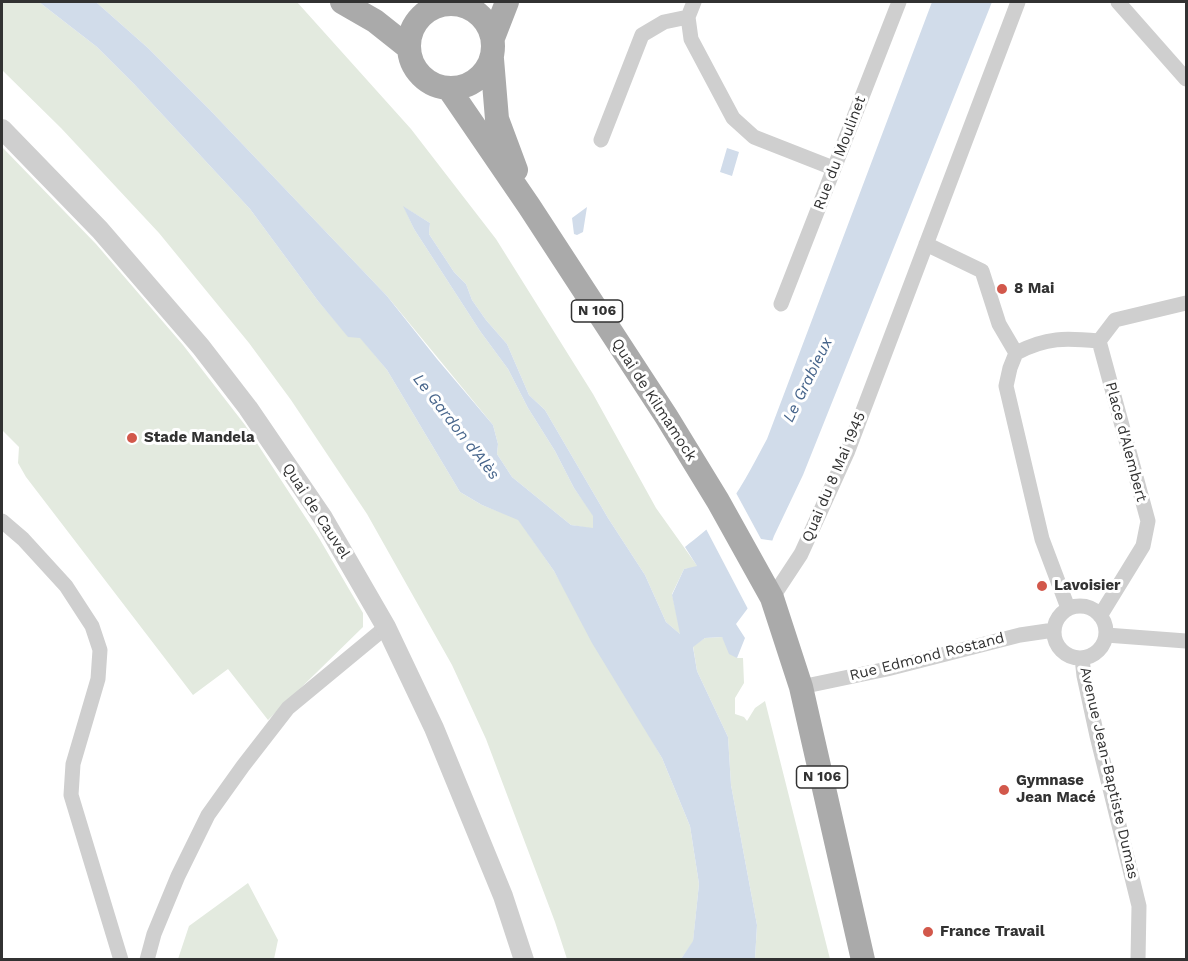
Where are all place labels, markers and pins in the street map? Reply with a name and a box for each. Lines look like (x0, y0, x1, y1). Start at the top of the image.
place label: 8 Mai (1014, 280, 1054, 298)
marker: 8 Mai (995, 282, 1009, 296)
place label: Stade Mandela (144, 429, 255, 447)
marker: Stade Mandela (125, 431, 139, 445)
place label: Lavoisier (1054, 577, 1121, 595)
marker: Lavoisier (1035, 579, 1049, 593)
place label: Gymnase Jean Macé (1016, 772, 1096, 807)
marker: Gymnase Jean Macé (997, 783, 1011, 797)
place label: France Travail (940, 923, 1045, 941)
marker: France Travail (921, 925, 935, 939)

